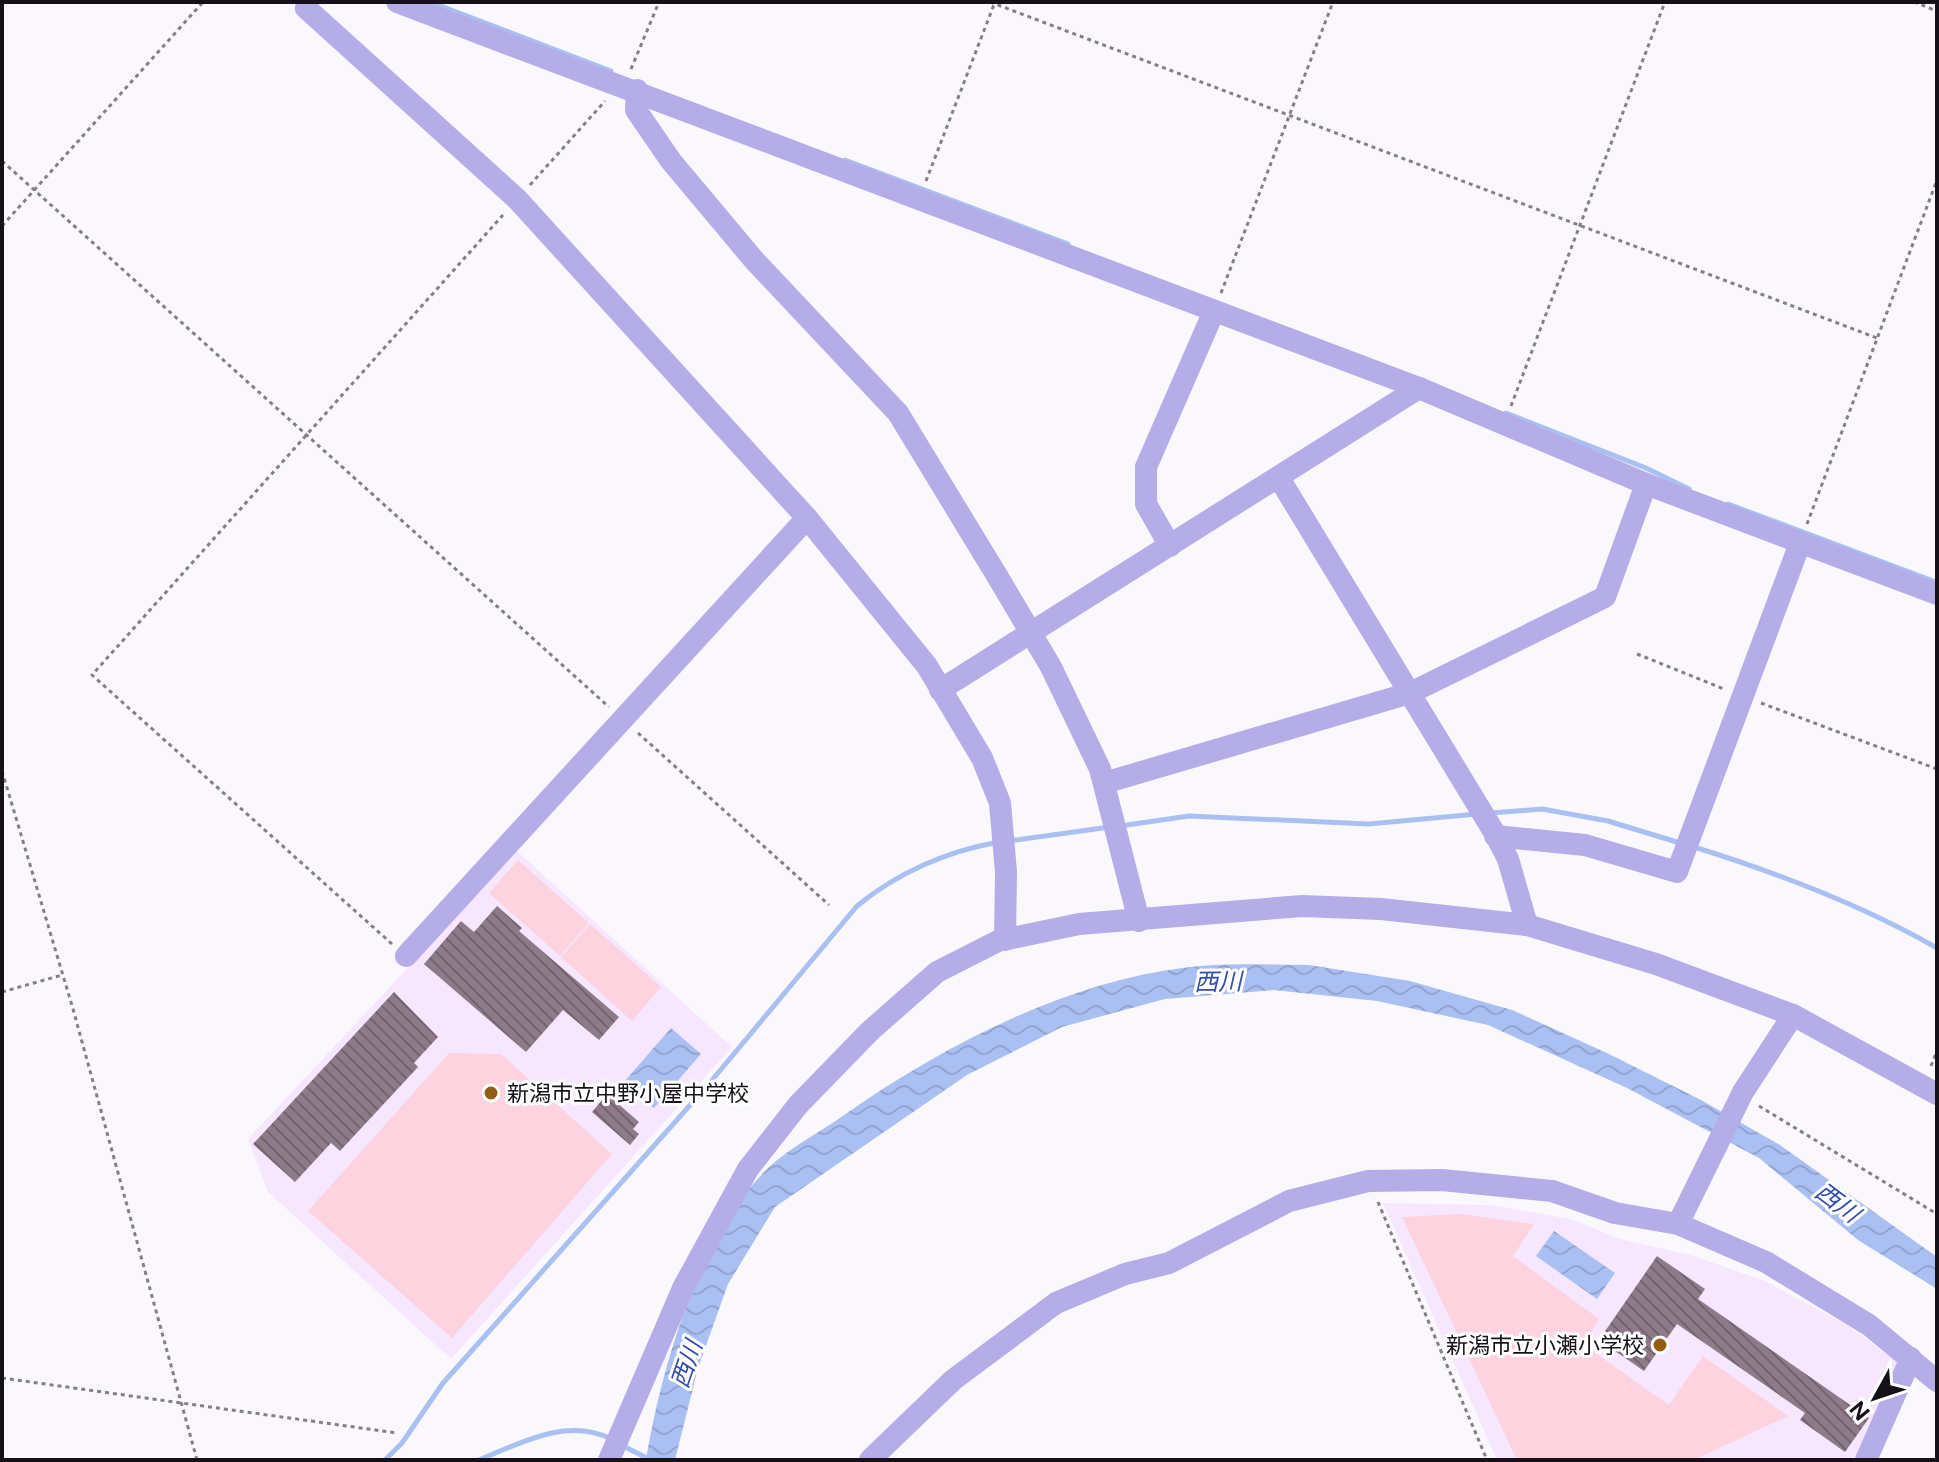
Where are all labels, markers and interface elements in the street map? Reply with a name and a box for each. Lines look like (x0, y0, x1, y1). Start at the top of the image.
water label: 西川 (1194, 967, 1245, 995)
place label: 新潟市立中野小屋中学校 (507, 1080, 749, 1106)
marker: 新潟市立中野小屋中学校 (482, 1084, 500, 1102)
water label: 西川 (1810, 1176, 1868, 1229)
place label: 新潟市立小瀬小学校 (1446, 1332, 1644, 1358)
water label: 西川 (665, 1334, 708, 1391)
marker: 新潟市立小瀬小学校 (1651, 1336, 1669, 1354)
north arrow (1835, 1358, 1915, 1438)
text: N (1844, 1396, 1875, 1426)

